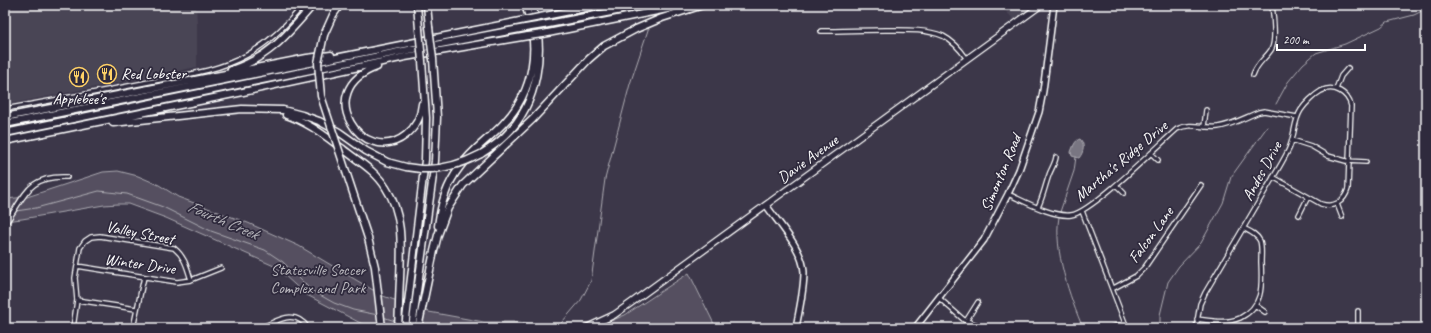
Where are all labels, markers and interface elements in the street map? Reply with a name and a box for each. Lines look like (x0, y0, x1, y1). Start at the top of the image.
scale bar (1277, 26, 1365, 52)
text: 200 m (1283, 32, 1310, 48)
restaurant icon: Red Lobster (96, 63, 118, 85)
place label: Red Lobster (121, 64, 187, 84)
restaurant icon: Applebee's (68, 66, 90, 88)
place label: Applebee's (53, 89, 107, 109)
street label: Martha's Ridge Drive (1070, 115, 1173, 206)
street label: Davie Avenue (774, 129, 844, 188)
street label: Simonton Road (976, 129, 1027, 215)
street label: Andes Drive (1238, 136, 1287, 204)
water label: Fourth Creek (185, 196, 264, 245)
street label: Falcon Lane (1124, 202, 1179, 267)
street label: Valley Street (104, 217, 178, 250)
street label: Winter Drive (103, 249, 178, 279)
park label: Statesville Soccer Complex and Park (271, 260, 367, 298)

